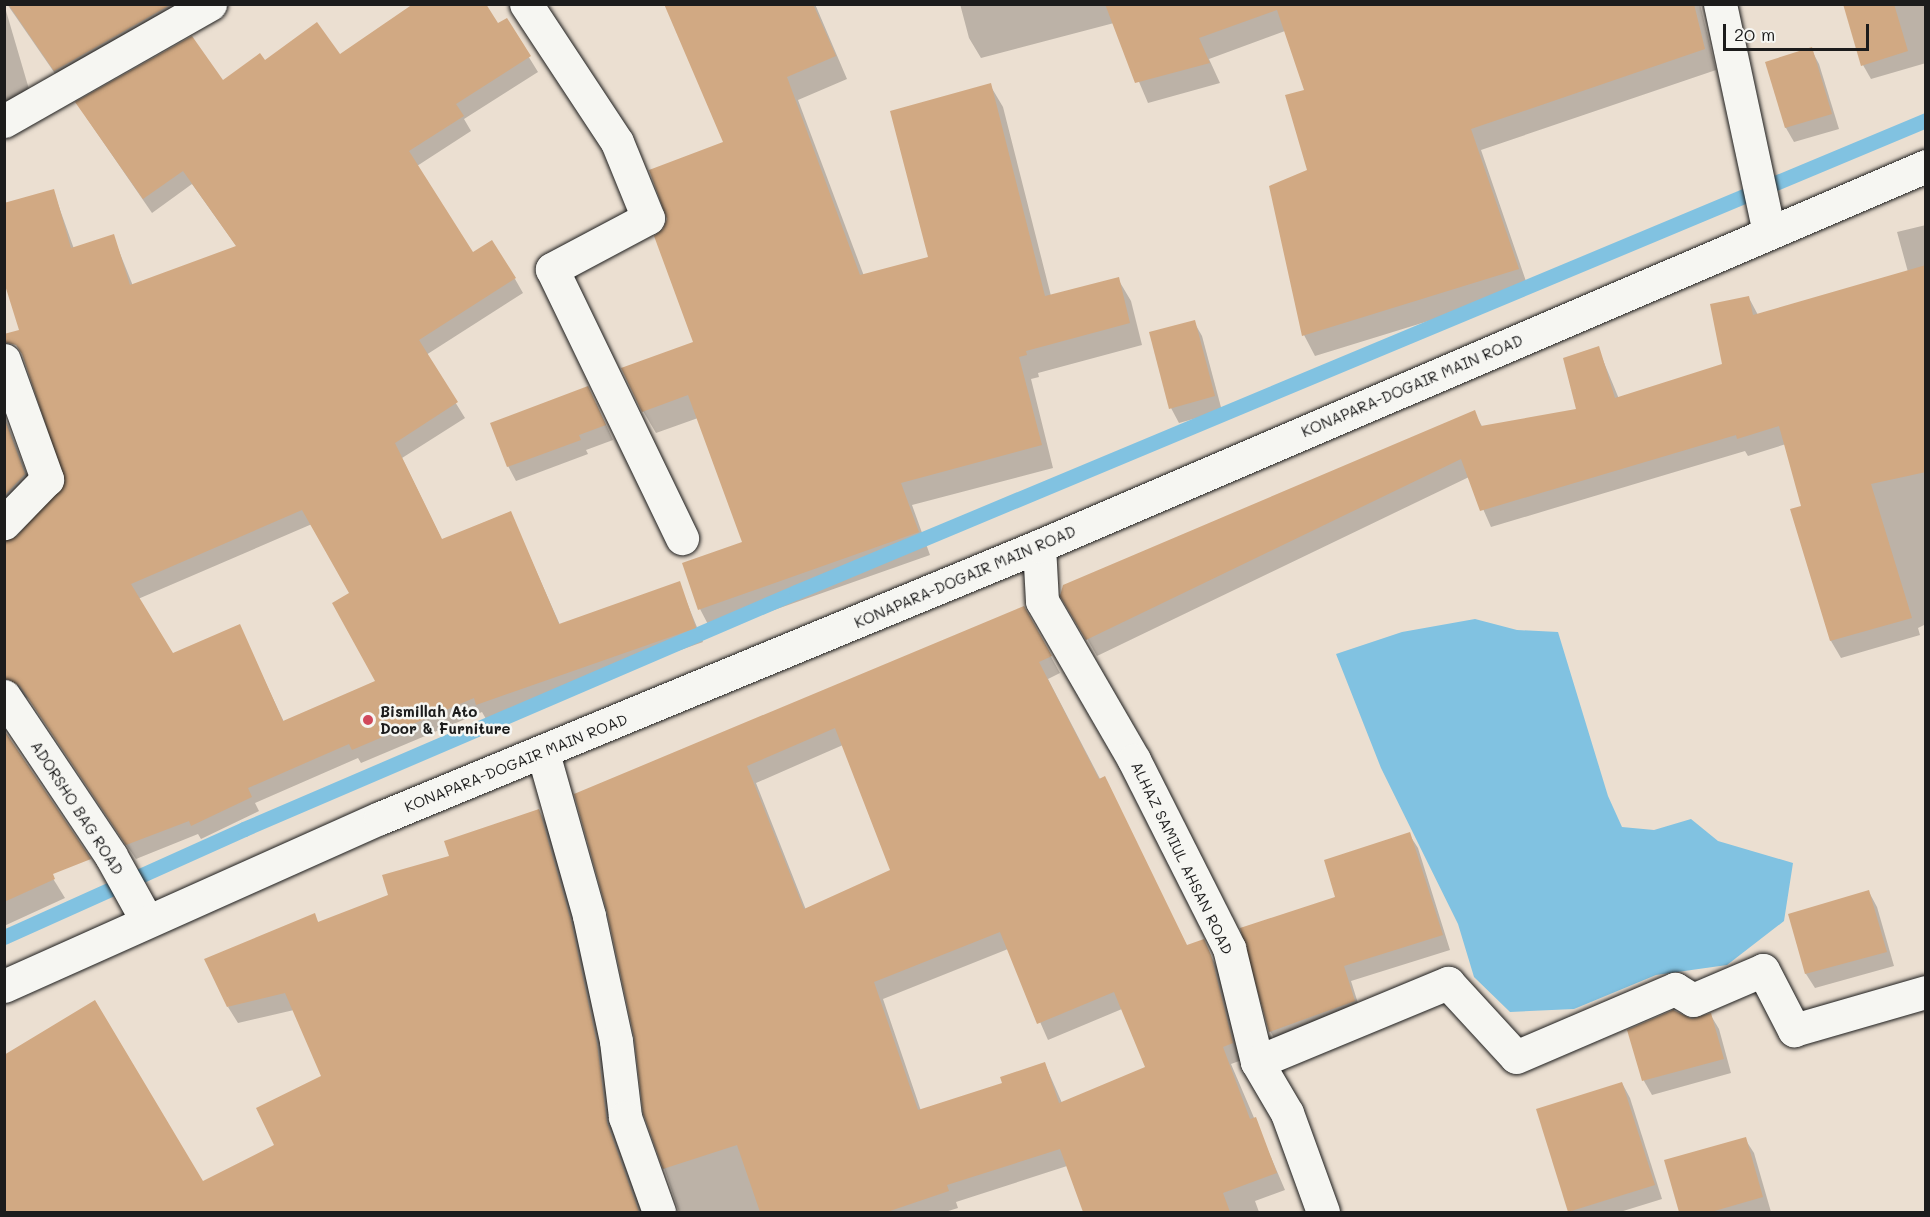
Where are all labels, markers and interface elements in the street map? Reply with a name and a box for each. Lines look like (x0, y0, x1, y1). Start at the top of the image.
scale bar (1726, 12, 1872, 50)
text: 20 m (1734, 22, 1775, 46)
street label: KONAPARA-DOGAIR MAIN ROAD (1299, 331, 1525, 441)
street label: KONAPARA-DOGAIR MAIN ROAD (852, 522, 1078, 632)
place label: Bismillah Ato Door & Furniture (380, 702, 511, 737)
street label: KONAPARA-DOGAIR MAIN ROAD (402, 710, 630, 816)
marker: Bismillah Ato Door & Furniture (361, 713, 375, 727)
street label: ADORSHO BAG ROAD (27, 738, 127, 878)
street label: ALHAZ SAMIUL AHSAN ROAD (1127, 759, 1237, 957)

